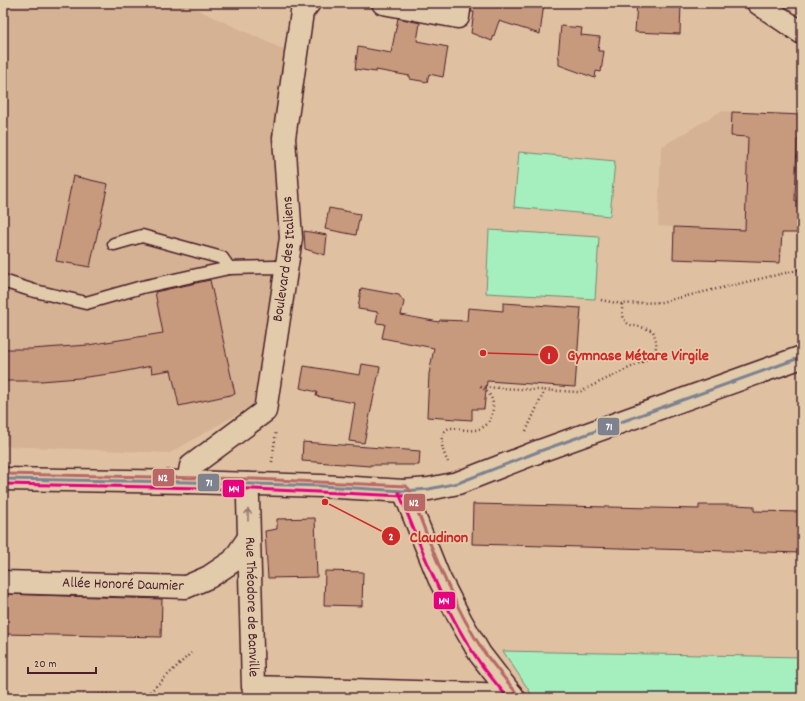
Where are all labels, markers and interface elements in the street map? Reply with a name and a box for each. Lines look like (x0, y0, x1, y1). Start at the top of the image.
street label: Boulevard des Italiens (268, 195, 302, 323)
callout: Gymnase Métare Virgile (539, 341, 716, 369)
text: Gymnase Métare Virgile (567, 345, 709, 368)
text: 1 (548, 348, 551, 365)
line badge: 71 (597, 417, 620, 436)
text: 71 (606, 420, 612, 436)
line badge: N2 (152, 468, 175, 487)
text: N2 (158, 471, 168, 487)
line badge: 71 (197, 473, 220, 492)
text: 71 (206, 476, 212, 492)
line badge: M4 (222, 479, 245, 498)
text: M4 (228, 482, 240, 498)
line badge: N2 (403, 493, 426, 512)
text: N2 (409, 496, 419, 512)
one-way arrow (244, 509, 252, 522)
callout: Claudinon (381, 522, 476, 550)
text: Claudinon (410, 527, 468, 550)
text: 2 (388, 529, 394, 546)
street label: Rue Théodore de Banville (238, 537, 264, 678)
street label: Allée Honoré Daumier (62, 573, 185, 598)
line badge: M4 (433, 591, 456, 610)
text: M4 (438, 594, 450, 610)
scale bar (28, 649, 96, 675)
text: 20 m (34, 656, 57, 673)

